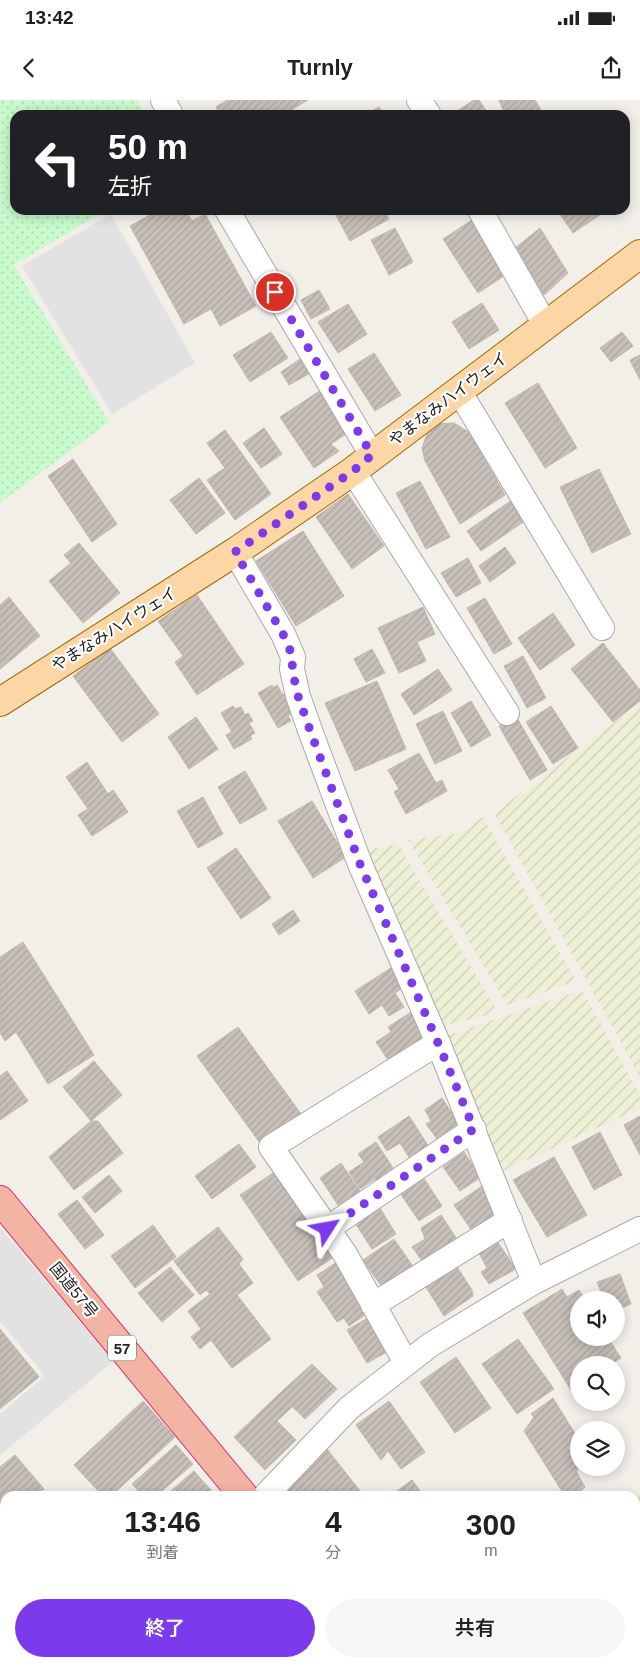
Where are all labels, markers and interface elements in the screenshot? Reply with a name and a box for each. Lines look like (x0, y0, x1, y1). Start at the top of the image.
text: 13:42 (25, 7, 74, 28)
icon: back (15, 54, 43, 82)
icon: share (597, 54, 625, 82)
text: Turnly (287, 55, 353, 80)
text: 50 m (108, 127, 188, 166)
icon: left (25, 130, 90, 195)
text: 左折 (108, 174, 152, 199)
pin (254, 271, 296, 313)
icon: arrive (261, 278, 289, 306)
street label: やまなみハイウェイ (386, 349, 510, 449)
street label: やまなみハイウェイ (49, 584, 179, 674)
position arrow (300, 1202, 352, 1254)
street label: 国道57号 (47, 1259, 101, 1321)
map controls (570, 1291, 625, 1476)
button: sound (570, 1291, 625, 1346)
road number: 57 (108, 1336, 136, 1360)
button: search (570, 1356, 625, 1411)
button: layers (570, 1421, 625, 1476)
text: 13:46 (124, 1505, 201, 1538)
text: 4 (325, 1505, 342, 1538)
text: 300 (466, 1508, 516, 1541)
text: m (484, 1542, 497, 1559)
text: 到着 (146, 1544, 179, 1561)
text: 分 (325, 1544, 341, 1561)
button: 終了 (15, 1599, 315, 1657)
button: 共有 (325, 1599, 625, 1657)

